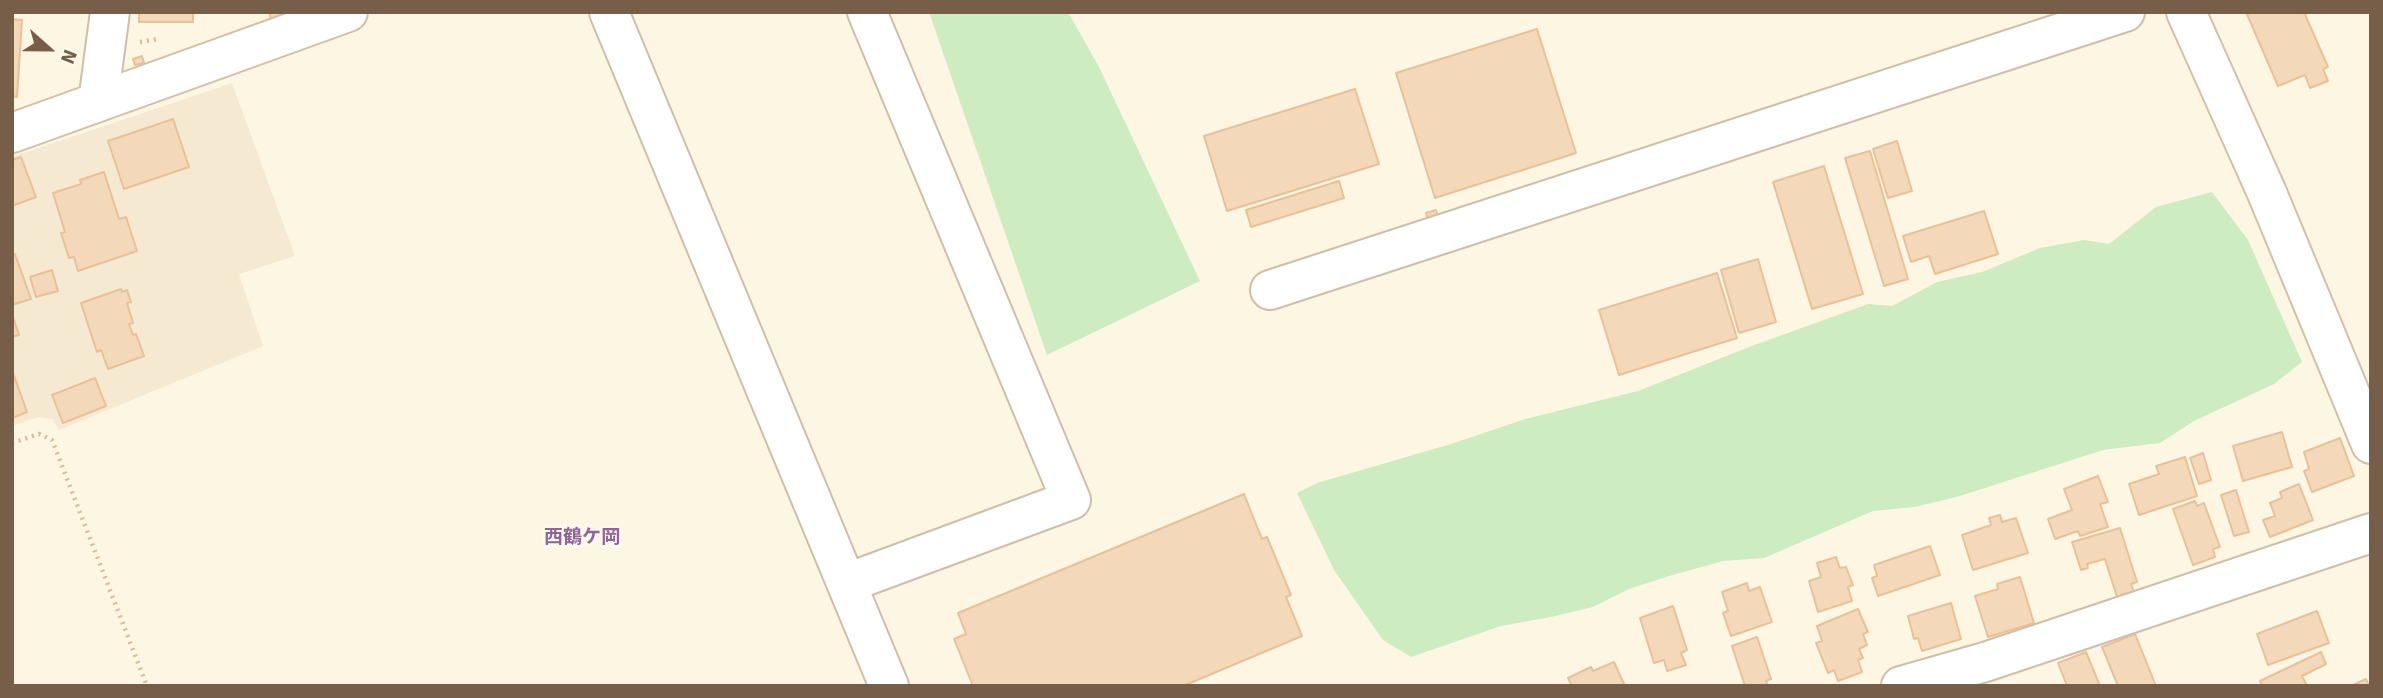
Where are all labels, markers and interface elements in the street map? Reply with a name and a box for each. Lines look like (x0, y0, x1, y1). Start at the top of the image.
north arrow (14, 14, 84, 84)
text: N (55, 46, 82, 67)
district label: 西鶴ケ岡 (544, 527, 620, 549)

